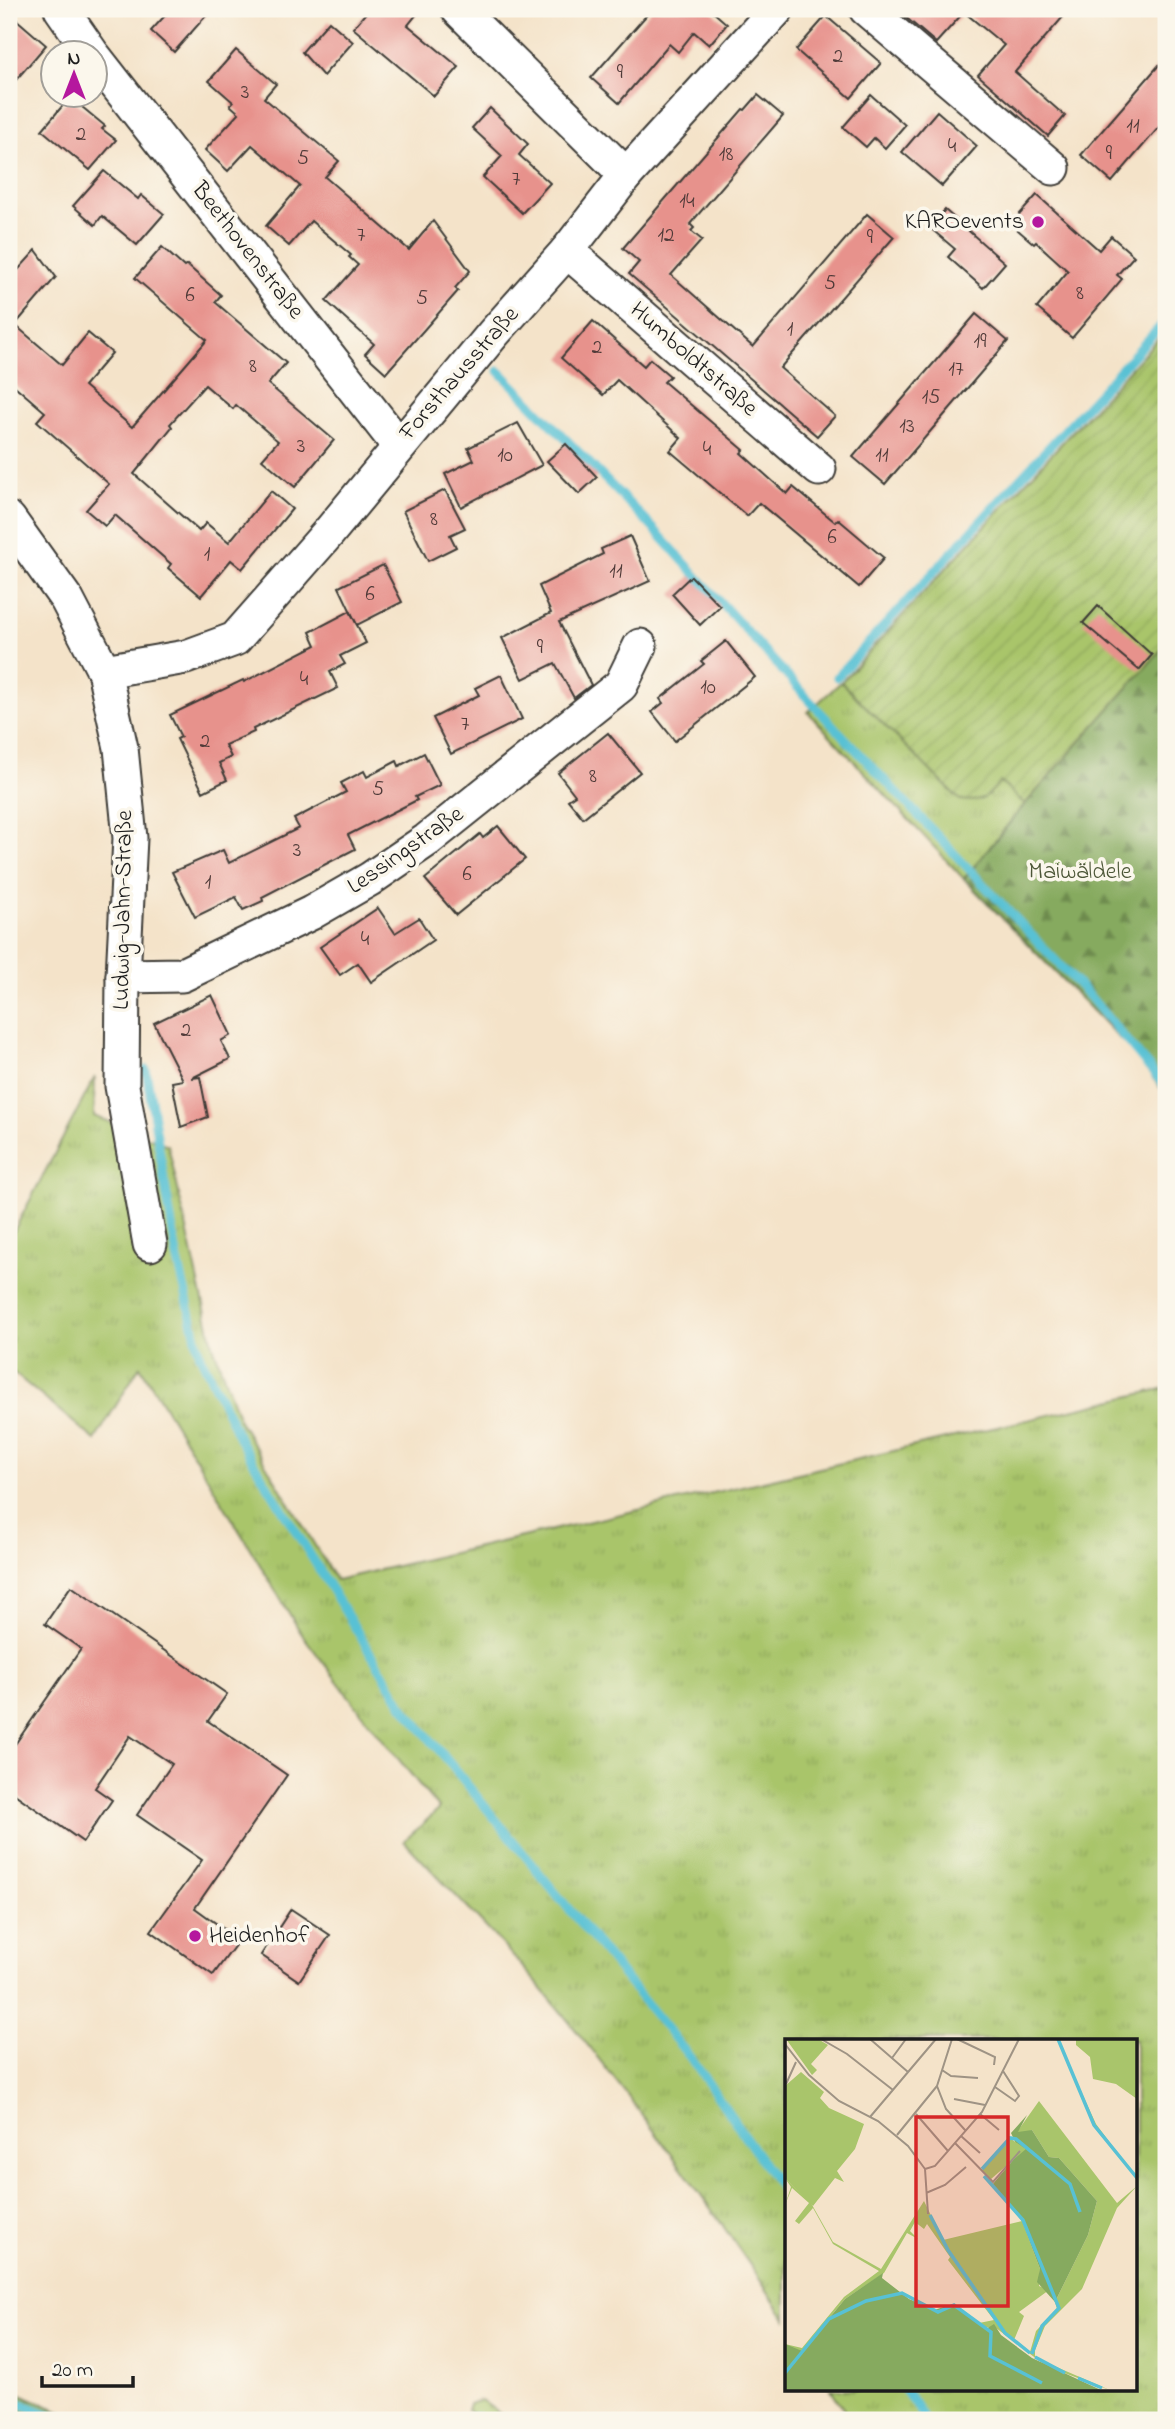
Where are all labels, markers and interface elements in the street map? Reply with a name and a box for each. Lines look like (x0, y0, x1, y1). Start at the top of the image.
north arrow (38, 38, 108, 108)
house number: 2 (833, 42, 843, 72)
text: N (68, 46, 81, 73)
house number: 9 (617, 58, 624, 88)
house number: 3 (241, 78, 249, 108)
house number: 11 (1126, 112, 1140, 142)
house number: 2 (76, 120, 86, 150)
house number: 4 (948, 132, 957, 162)
house number: 9 (1106, 139, 1113, 169)
house number: 18 (719, 140, 733, 170)
house number: 5 (297, 144, 309, 174)
house number: 7 (512, 165, 521, 195)
street label: Beethovenstraße (181, 174, 312, 327)
house number: 14 (679, 187, 695, 217)
place label: KAROevents (905, 205, 1024, 240)
marker: KAROevents (1030, 214, 1046, 230)
house number: 7 (357, 221, 366, 251)
house number: 12 (657, 221, 675, 251)
house number: 9 (867, 223, 874, 253)
house number: 5 (824, 269, 836, 299)
house number: 8 (1076, 279, 1084, 309)
house number: 6 (185, 281, 195, 311)
house number: 5 (416, 284, 428, 314)
street label: Humboldtstraße (621, 294, 765, 426)
street label: Forsthausstraße (391, 299, 528, 450)
house number: 1 (787, 315, 794, 345)
house number: 19 (974, 327, 987, 357)
house number: 2 (592, 333, 602, 363)
house number: 8 (249, 352, 257, 382)
house number: 17 (948, 355, 964, 385)
house number: 15 (922, 383, 940, 413)
house number: 13 (899, 412, 915, 442)
house number: 3 (297, 432, 305, 462)
house number: 4 (703, 435, 712, 465)
house number: 10 (497, 441, 513, 471)
house number: 11 (875, 441, 889, 471)
house number: 8 (430, 505, 438, 535)
house number: 6 (827, 523, 837, 553)
house number: 1 (204, 540, 211, 570)
house number: 11 (609, 557, 623, 587)
house number: 6 (365, 580, 375, 610)
house number: 9 (537, 633, 544, 663)
house number: 4 (300, 665, 309, 695)
house number: 10 (700, 673, 716, 703)
house number: 7 (461, 710, 470, 740)
house number: 2 (200, 727, 210, 757)
house number: 8 (589, 762, 597, 792)
house number: 5 (372, 775, 384, 805)
street label: Lessingstraße (341, 798, 472, 904)
street label: Ludwig-Jahn-Straße (105, 809, 143, 1010)
house number: 3 (293, 836, 301, 866)
park label: Maiwäldele (1029, 855, 1132, 890)
house number: 6 (462, 860, 472, 890)
house number: 1 (205, 868, 212, 898)
house number: 4 (361, 925, 370, 955)
house number: 2 (181, 1016, 191, 1046)
place label: Heidenhof (209, 1919, 310, 1954)
marker: Heidenhof (187, 1928, 203, 1944)
inset map (785, 2039, 1136, 2390)
scale bar (42, 2345, 133, 2389)
text: 20 m (52, 2356, 93, 2386)

